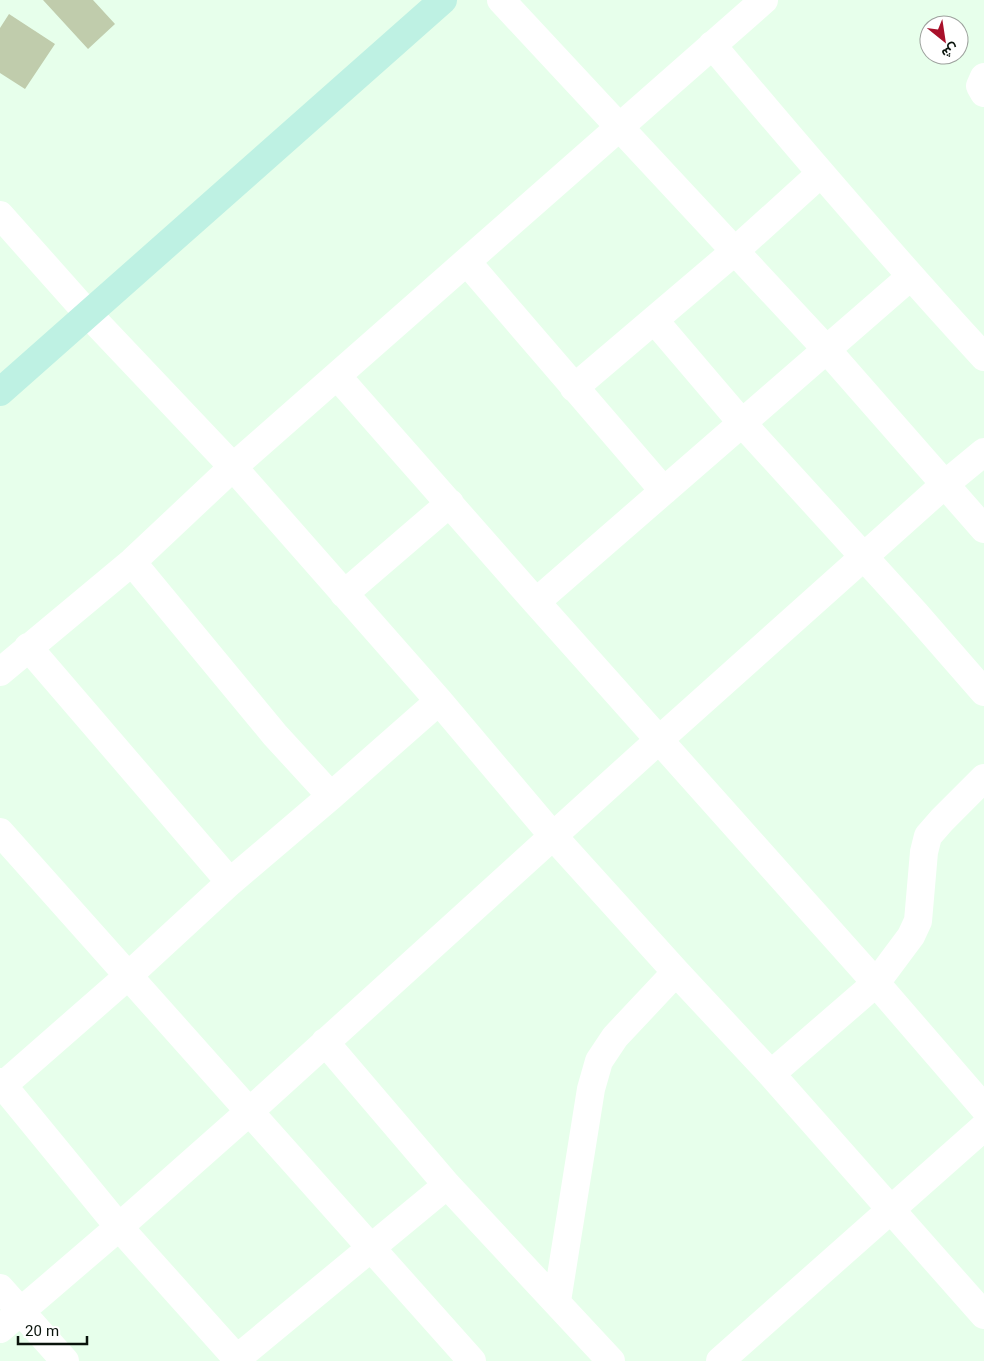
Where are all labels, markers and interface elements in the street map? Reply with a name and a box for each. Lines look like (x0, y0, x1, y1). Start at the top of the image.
north arrow (919, 15, 969, 65)
text: ش (937, 36, 962, 63)
scale bar (18, 1314, 86, 1346)
text: 20 m (25, 1321, 59, 1344)

